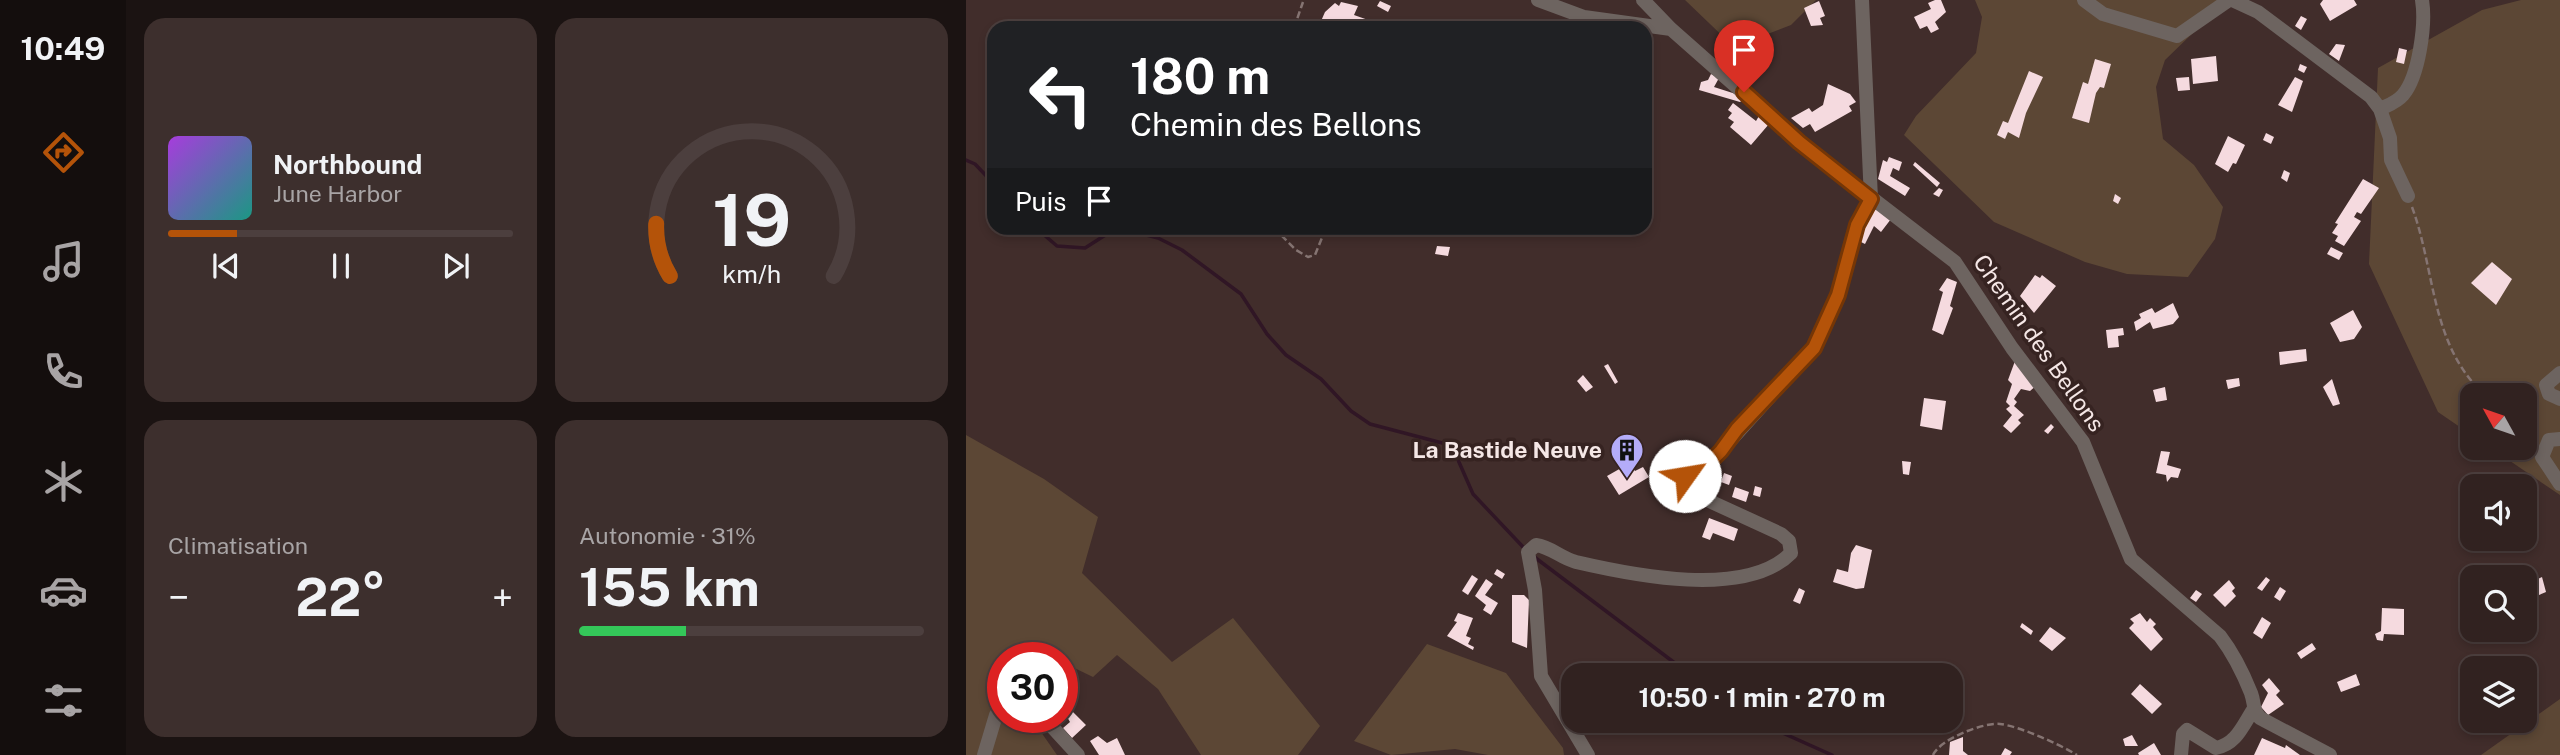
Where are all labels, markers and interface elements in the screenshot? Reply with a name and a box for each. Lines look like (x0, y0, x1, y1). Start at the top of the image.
pin (1714, 20, 1774, 92)
text: 10:49 (21, 30, 105, 67)
icon: arrive (1725, 31, 1763, 69)
text: 180 m (1130, 47, 1270, 105)
icon: left (1015, 49, 1106, 140)
text: Chemin des Bellons (1130, 106, 1422, 143)
icon: directions (39, 128, 88, 177)
text: Northbound (273, 149, 422, 180)
text: 19 (712, 178, 791, 263)
text: June Harbor (273, 180, 402, 207)
icon: arrive (1080, 182, 1118, 220)
text: Puis (1015, 186, 1066, 217)
icon: music (39, 237, 88, 286)
icon: previous (207, 247, 245, 285)
icon: pause (322, 247, 360, 285)
icon: next (437, 247, 475, 285)
street label: Chemin des Bellons (1968, 249, 2111, 436)
text: km/h (722, 259, 781, 289)
icon: phone (39, 347, 88, 396)
north arrow (2460, 383, 2538, 460)
map controls (2460, 383, 2537, 733)
building icon: La Bastide Neuve (1608, 431, 1646, 480)
place label: La Bastide Neuve (1412, 436, 1602, 463)
position arrow (1648, 439, 1722, 513)
icon: climate (39, 457, 88, 506)
button: sound (2460, 474, 2537, 551)
text: Autonomie · 31% (579, 522, 756, 549)
text: Climatisation (168, 532, 308, 559)
text: 155 km (579, 557, 760, 618)
button: search (2460, 565, 2537, 642)
icon: car (39, 566, 88, 615)
text: 22° (295, 567, 386, 628)
text: − (168, 575, 189, 620)
text: + (492, 575, 513, 620)
speed limit sign: 30 (987, 642, 1078, 733)
button: layers (2460, 656, 2537, 733)
icon: filters (39, 676, 88, 725)
text: 10:50 · 1 min · 270 m (1638, 682, 1886, 713)

